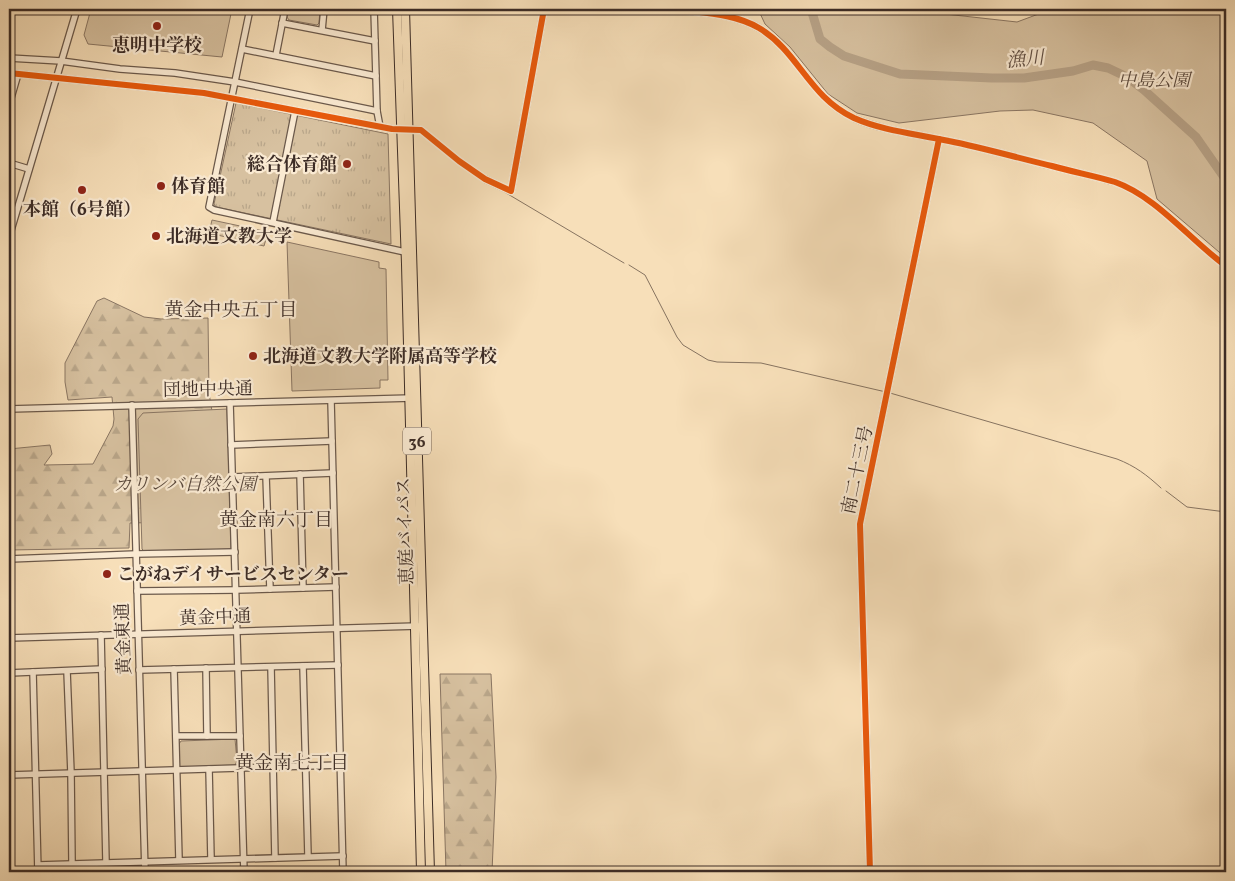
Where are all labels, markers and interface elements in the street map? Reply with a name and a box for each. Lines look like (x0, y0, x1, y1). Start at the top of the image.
marker: 恵明中学校 (151, 20, 163, 32)
place label: 恵明中学校 (112, 34, 202, 59)
water label: 漁川 (1005, 45, 1047, 75)
park label: 中島公園 (1118, 69, 1193, 94)
place label: 総合体育館 (247, 153, 337, 178)
marker: 総合体育館 (341, 158, 353, 170)
place label: 体育館 (171, 175, 225, 200)
marker: 体育館 (155, 180, 167, 192)
marker: 本館（6号館） (76, 184, 88, 196)
place label: 本館（6号館） (23, 198, 141, 223)
place label: 北海道文教大学 (166, 225, 292, 250)
marker: 北海道文教大学 (150, 230, 162, 242)
district label: 黄金中央五丁目 (164, 298, 298, 324)
place label: 北海道文教大学附属高等学校 (263, 345, 497, 370)
marker: 北海道文教大学附属高等学校 (247, 350, 259, 362)
street label: 団地中央通 (163, 377, 253, 404)
street label: 南二十三号 (837, 424, 880, 517)
road number: 36 (403, 428, 431, 454)
park label: カリンバ自然公園 (114, 473, 259, 498)
street label: 恵庭バイパス (392, 477, 421, 585)
district label: 黄金南六丁目 (219, 508, 333, 534)
place label: こがねデイサービスセンター (117, 563, 349, 588)
marker: こがねデイサービスセンター (101, 568, 113, 580)
street label: 黄金東通 (111, 603, 138, 675)
street label: 黄金中通 (179, 605, 251, 632)
district label: 黄金南七丁目 (235, 751, 349, 777)

